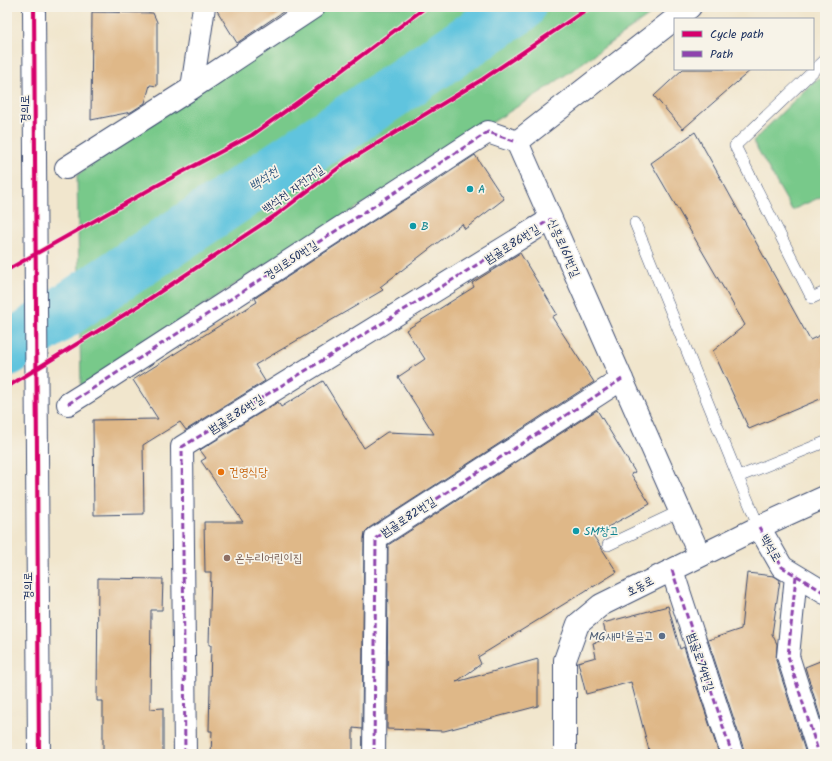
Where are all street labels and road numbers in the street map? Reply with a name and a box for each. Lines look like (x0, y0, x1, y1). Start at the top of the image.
street label: 경의로 (16, 95, 35, 123)
street label: 백석천 자전거길 (258, 160, 328, 218)
street label: 신흥로161번길 (542, 216, 585, 281)
street label: 범골로86번길 (481, 220, 544, 269)
street label: 경의로50번길 (261, 236, 322, 285)
street label: 범골로86번길 (205, 390, 268, 439)
street label: 범골로82번길 (377, 492, 440, 542)
street label: 백석로 (755, 531, 786, 566)
street label: 호동로 (623, 571, 657, 601)
street label: 경의로 (19, 572, 38, 600)
street label: 범골로74번길 (682, 630, 719, 694)

